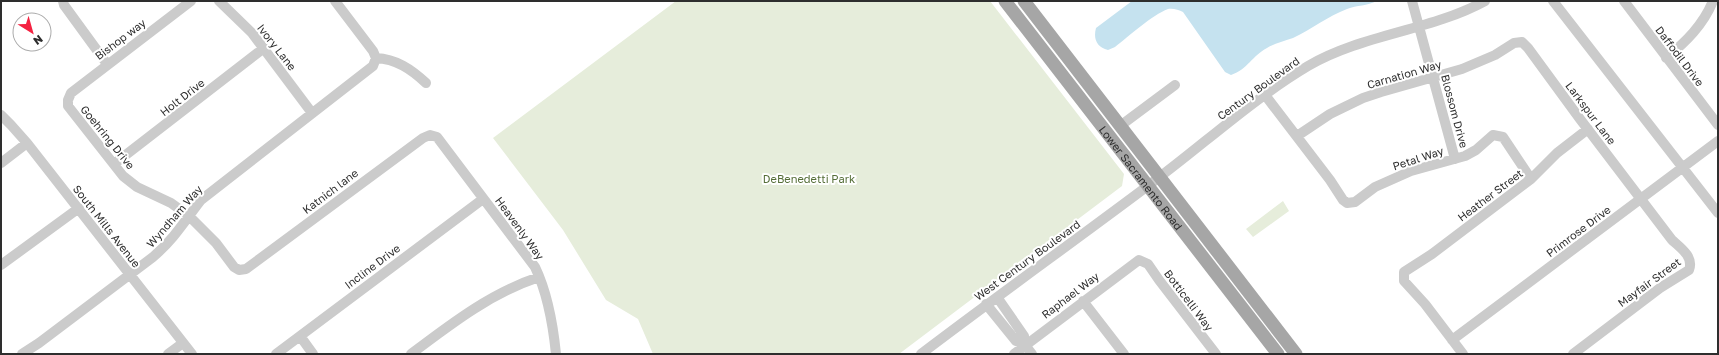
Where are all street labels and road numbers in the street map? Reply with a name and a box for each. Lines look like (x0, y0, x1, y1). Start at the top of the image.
street label: Bishop way (92, 16, 148, 62)
street label: Ivory Lane (255, 21, 299, 73)
street label: Daffodil Drive (1653, 23, 1707, 89)
street label: Century Boulevard (1214, 54, 1302, 122)
street label: Carnation Way (1365, 57, 1443, 91)
street label: Blossom Drive (1439, 73, 1471, 149)
street label: Holt Drive (157, 76, 207, 118)
street label: Larkspur Lane (1563, 79, 1619, 147)
street label: Goehring Drive (78, 102, 138, 172)
street label: Lower Sacramento Road (1097, 123, 1186, 232)
street label: Petal Way (1391, 144, 1445, 172)
street label: Katnich lane (300, 166, 360, 216)
street label: Heather Street (1455, 166, 1525, 224)
street label: South Mills Avenue (71, 182, 143, 270)
street label: Wyndham Way (144, 182, 204, 250)
street label: Heavenly Way (493, 194, 547, 262)
street label: Primrose Drive (1543, 203, 1613, 259)
street label: West Century Boulevard (971, 217, 1083, 303)
street label: Incline Drive (342, 241, 402, 291)
street label: Mayfair Street (1615, 255, 1683, 309)
street label: Botticelli Way (1162, 267, 1216, 333)
street label: Raphael Way (1039, 269, 1101, 321)

